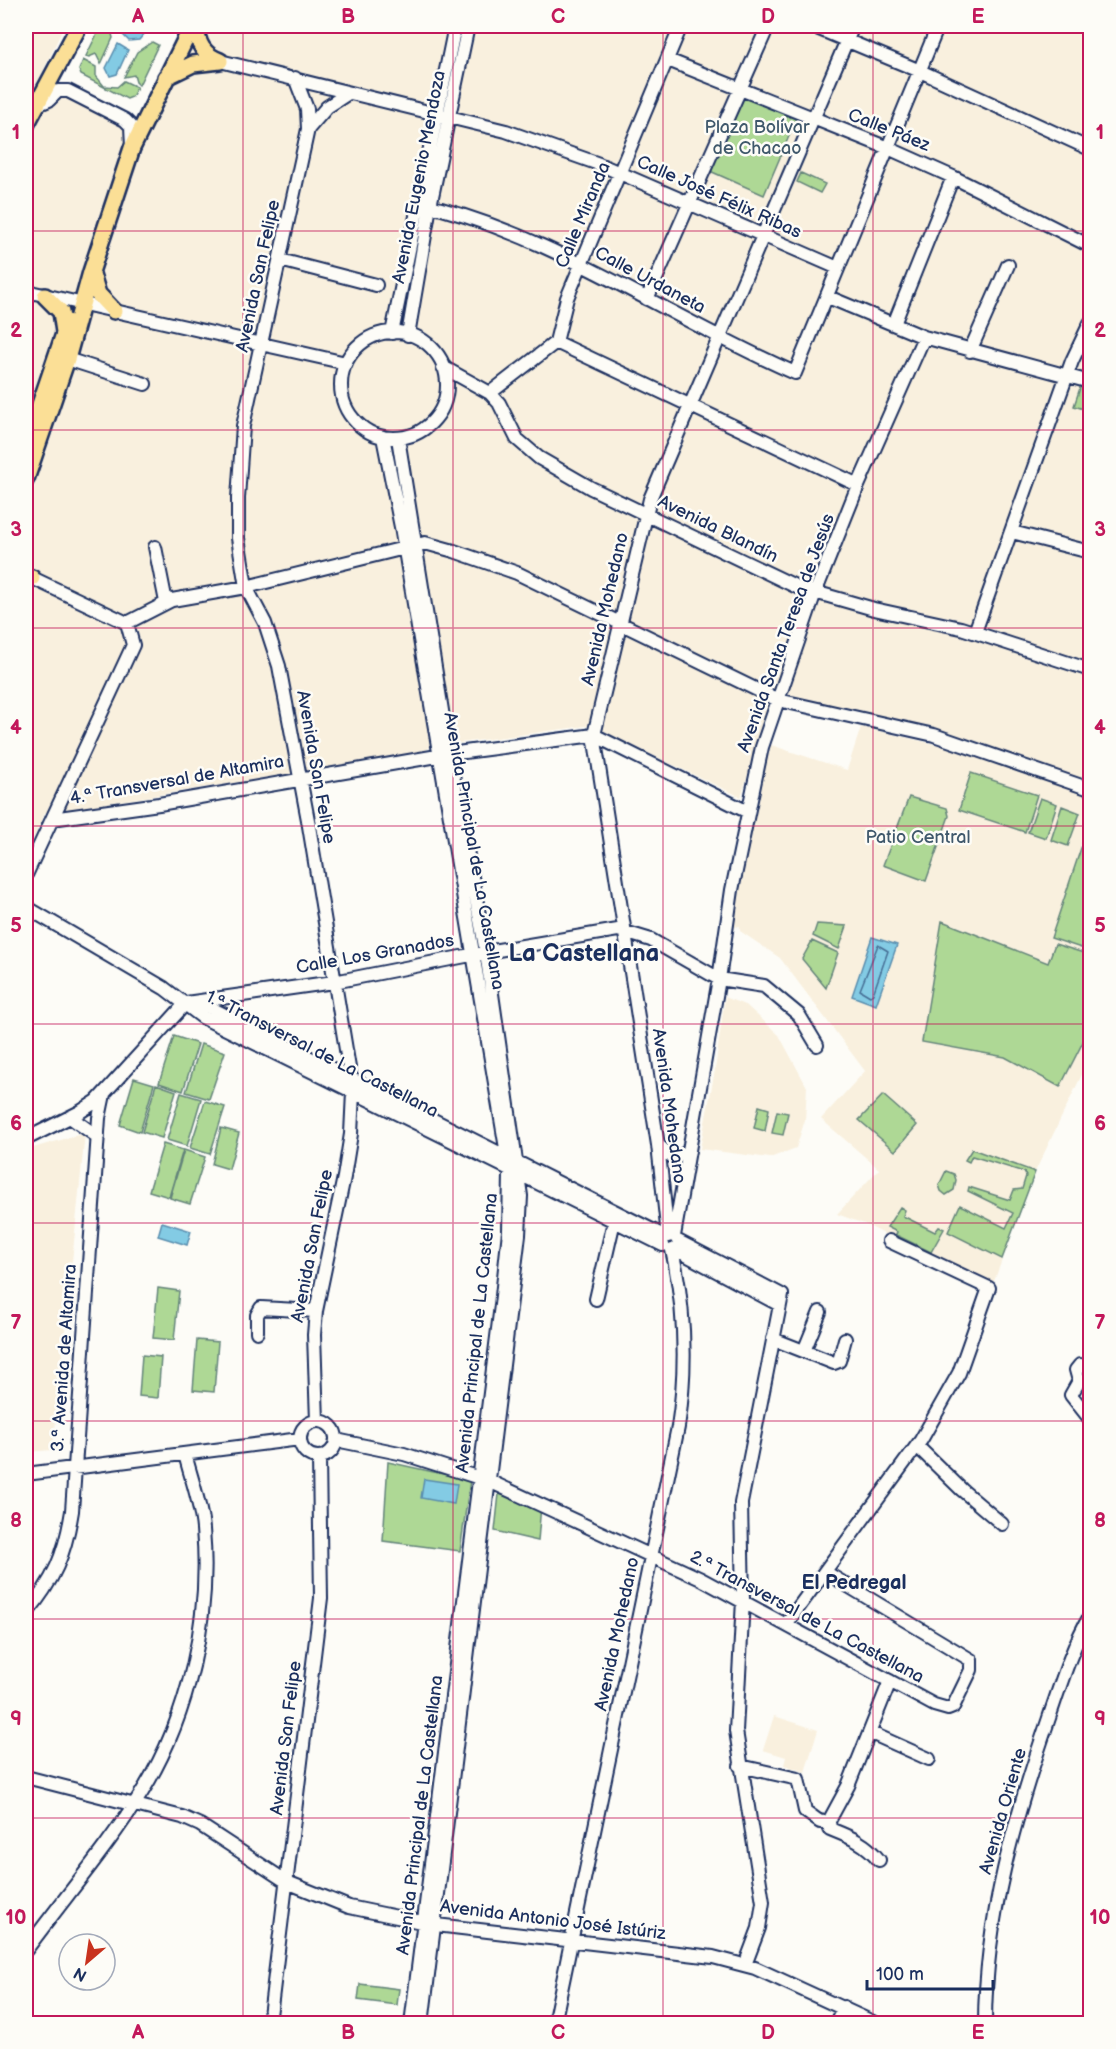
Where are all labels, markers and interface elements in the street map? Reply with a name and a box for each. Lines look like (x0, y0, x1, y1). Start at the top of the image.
text: A (131, 5, 145, 29)
text: B (341, 5, 355, 29)
text: C (551, 5, 565, 29)
text: D (761, 5, 775, 29)
text: E (972, 5, 985, 29)
street label: Avenida Eugenio Mendoza (388, 69, 450, 285)
street label: Calle Páez (845, 104, 933, 156)
park label: Plaza Bolívar de Chacao (705, 117, 810, 159)
text: 1 (12, 121, 20, 145)
text: 1 (1096, 121, 1104, 145)
street label: Calle José Félix Ribas (633, 151, 805, 243)
street label: Calle Miranda (551, 159, 615, 271)
street label: Avenida San Felipe (232, 198, 284, 354)
street label: Calle Urdaneta (591, 242, 709, 318)
text: 2 (10, 319, 22, 343)
text: 2 (1094, 319, 1106, 343)
street label: Avenida Blandín (655, 491, 781, 567)
street label: Avenida Santa Teresa de Jesús (733, 511, 839, 755)
text: 3 (10, 518, 22, 542)
text: 3 (1094, 518, 1106, 542)
street label: Avenida Mohedano (577, 530, 633, 688)
street label: Avenida San Felipe (292, 689, 340, 846)
street label: Avenida Principal de La Castellana (439, 711, 509, 991)
text: 4 (10, 716, 22, 740)
text: 4 (1094, 716, 1106, 740)
street label: 4.ª Transversal de Altamira (68, 751, 286, 809)
park label: Patio Central (865, 827, 971, 848)
text: 5 (10, 914, 22, 938)
text: 5 (1094, 914, 1106, 938)
street label: Calle Los Granados (294, 930, 456, 978)
district label: La Castellana (509, 939, 659, 968)
street label: 1.ª Transversal de La Castellana (202, 986, 442, 1122)
street label: Avenida Mohedano (648, 1027, 690, 1185)
text: 6 (10, 1112, 22, 1136)
text: 6 (1094, 1112, 1106, 1136)
street label: Avenida San Felipe (287, 1167, 337, 1324)
street label: Avenida Principal de La Castellana (452, 1192, 502, 1474)
street label: 3.ª Avenida de Altamira (47, 1263, 81, 1453)
text: 7 (10, 1311, 22, 1335)
text: 7 (1094, 1311, 1106, 1335)
text: 8 (10, 1509, 22, 1533)
text: 8 (1094, 1509, 1106, 1533)
street label: 2.ª Transversal de La Castellana (686, 1546, 928, 1688)
street label: Avenida Mohedano (590, 1555, 644, 1713)
district label: El Pedregal (801, 1571, 907, 1595)
street label: Avenida San Felipe (266, 1659, 306, 1816)
street label: Avenida Principal de La Castellana (392, 1674, 448, 1956)
text: 9 (10, 1707, 22, 1731)
text: 9 (1094, 1707, 1106, 1731)
street label: Avenida Oriente (975, 1745, 1031, 1877)
street label: Avenida Antonio José Istúriz (439, 1896, 667, 1944)
text: 10 (6, 1906, 26, 1930)
text: 10 (1090, 1906, 1110, 1930)
north arrow (57, 1932, 117, 1992)
scale bar (867, 1953, 993, 1991)
text: N (71, 1963, 90, 1985)
text: 100 m (876, 1964, 924, 1985)
text: A (131, 2021, 145, 2045)
text: B (341, 2021, 355, 2045)
text: C (551, 2021, 565, 2045)
text: D (761, 2021, 775, 2045)
text: E (972, 2021, 985, 2045)

